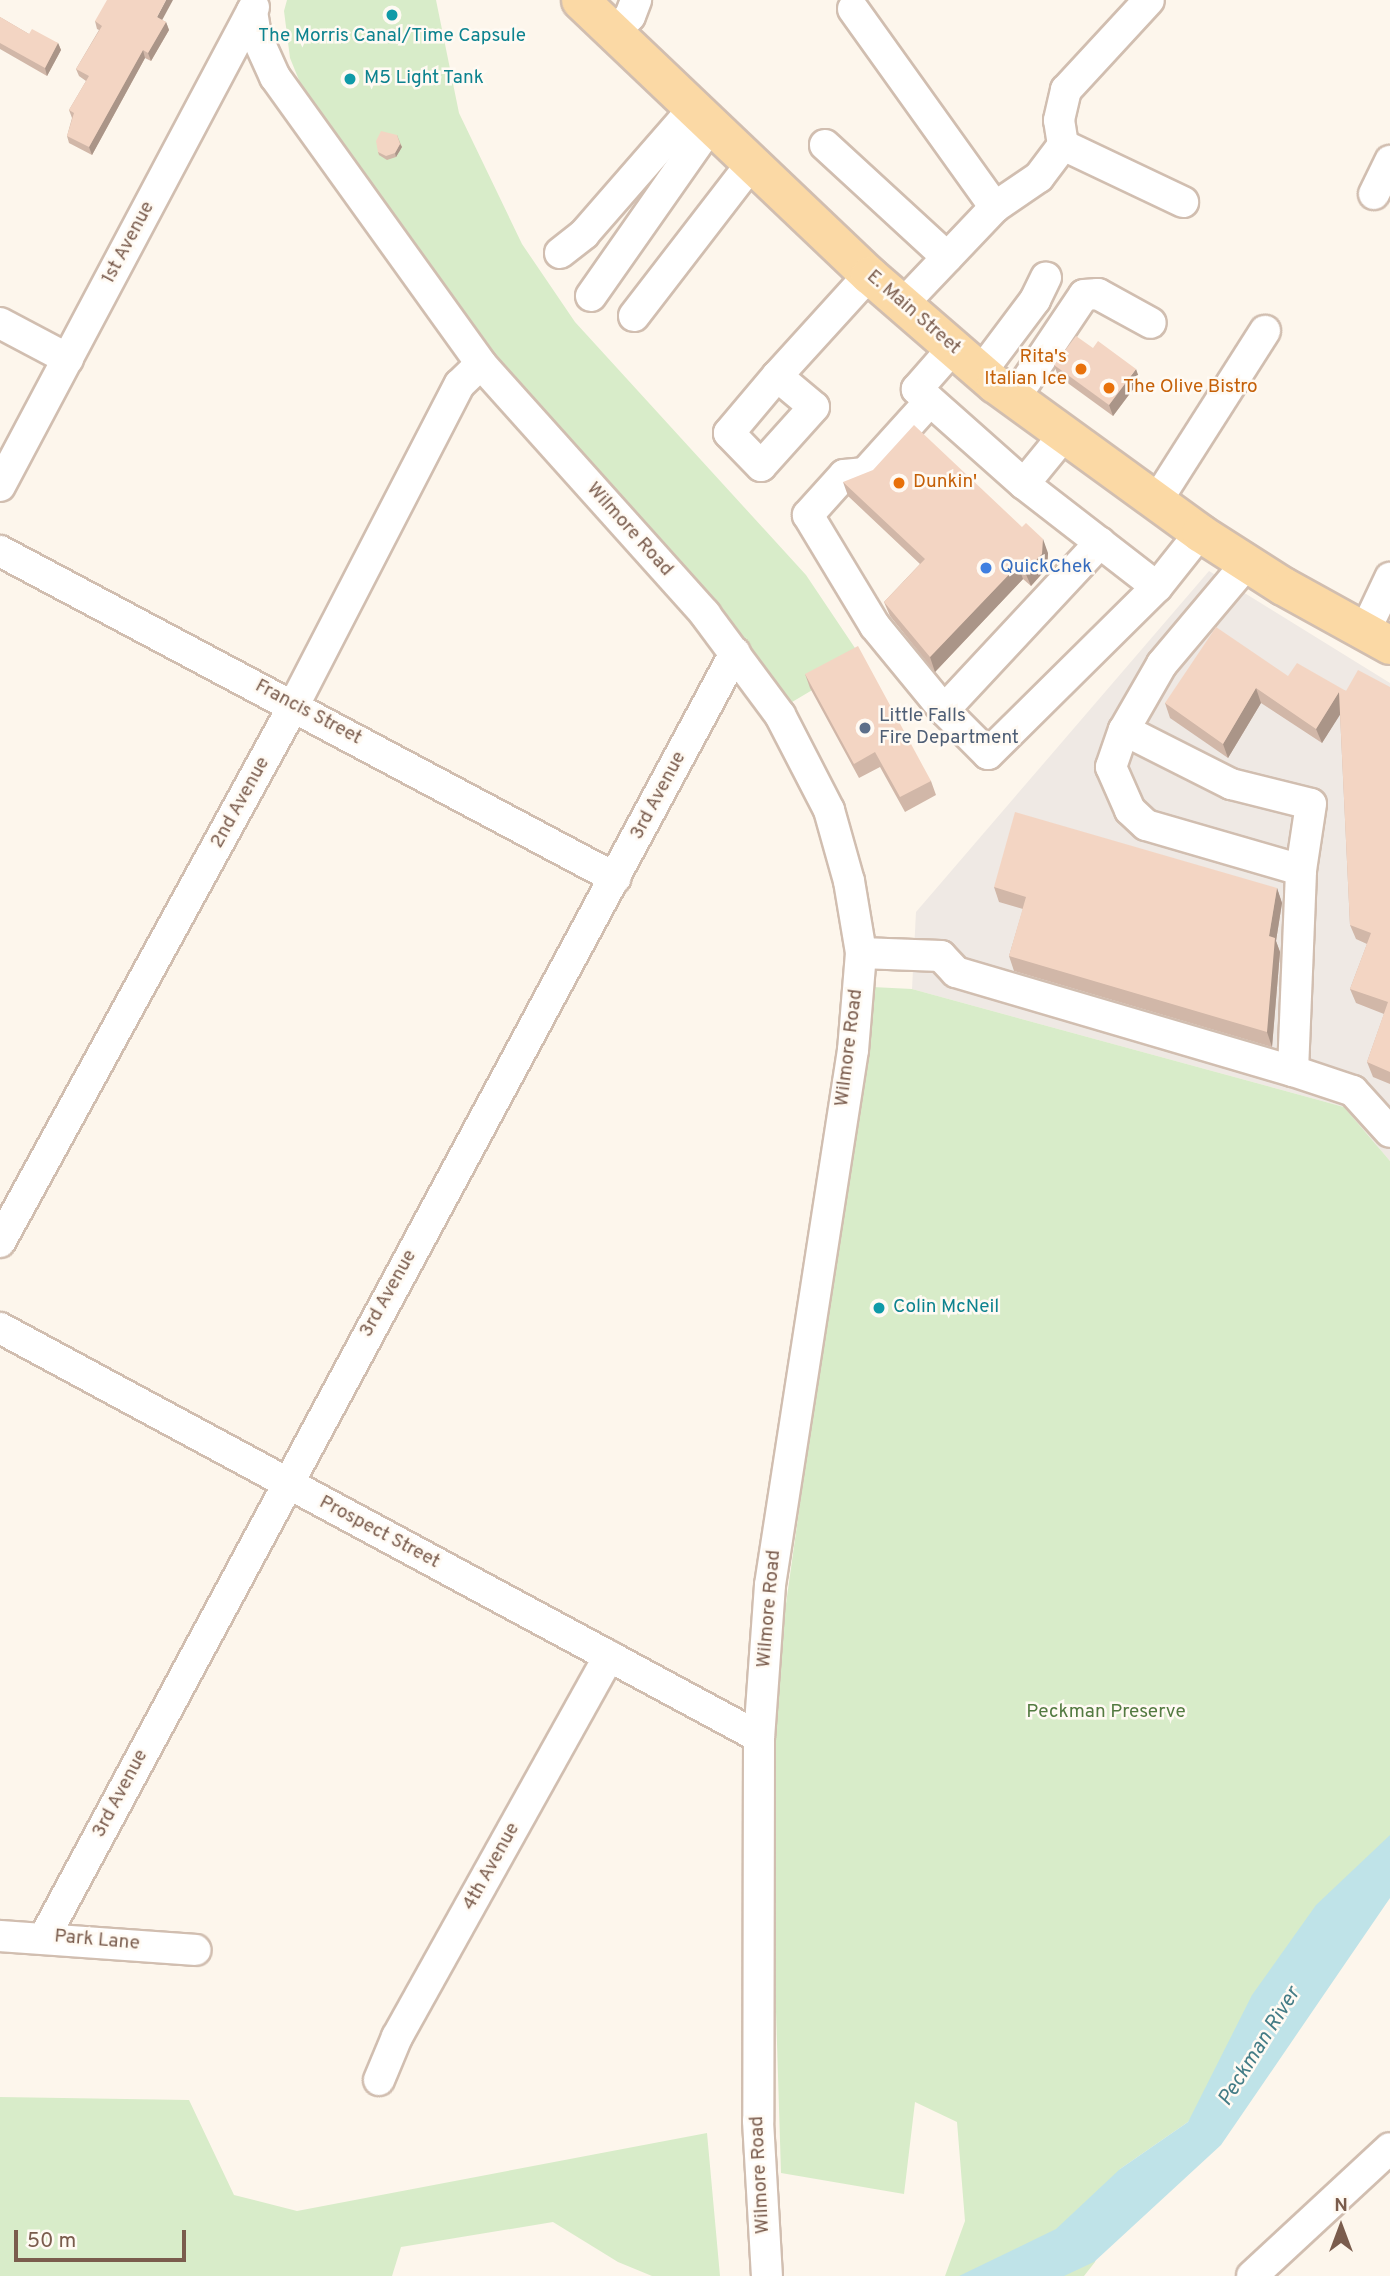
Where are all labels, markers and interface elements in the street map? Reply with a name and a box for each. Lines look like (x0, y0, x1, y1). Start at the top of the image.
marker: The Morris Canal/Time Capsule (384, 7, 400, 23)
place label: The Morris Canal/Time Capsule (258, 26, 526, 48)
place label: M5 Light Tank (364, 68, 485, 90)
marker: M5 Light Tank (342, 71, 358, 87)
street label: 1st Avenue (98, 198, 160, 288)
street label: E. Main Street (861, 266, 965, 360)
place label: Rita's Italian Ice (984, 347, 1067, 391)
marker: Rita's Italian Ice (1073, 361, 1089, 377)
place label: The Olive Bistro (1123, 377, 1258, 399)
marker: The Olive Bistro (1101, 380, 1117, 396)
place label: Dunkin' (913, 472, 977, 494)
marker: Dunkin' (891, 475, 907, 491)
street label: Wilmore Road (581, 478, 677, 582)
place label: QuickChek (1000, 557, 1092, 579)
marker: QuickChek (978, 560, 994, 576)
street label: Francis Street (251, 675, 365, 751)
place label: Little Falls Fire Department (879, 706, 1019, 750)
marker: Little Falls Fire Department (857, 720, 873, 736)
street label: 3rd Avenue (626, 748, 692, 844)
street label: 2nd Avenue (206, 753, 276, 853)
street label: Wilmore Road (831, 988, 869, 1108)
street label: 3rd Avenue (356, 1246, 422, 1342)
place label: Colin McNeil (893, 1297, 999, 1319)
marker: Colin McNeil (871, 1300, 887, 1316)
street label: Prospect Street (315, 1492, 443, 1574)
street label: Wilmore Road (753, 1549, 787, 1669)
park label: Peckman Preserve (1026, 1702, 1186, 1724)
street label: 3rd Avenue (88, 1746, 154, 1842)
street label: 4th Avenue (458, 1819, 526, 1915)
street label: Park Lane (53, 1926, 141, 1956)
water label: Peckman River (1213, 1983, 1307, 2111)
street label: Wilmore Road (747, 2115, 775, 2235)
north arrow (1306, 2192, 1376, 2262)
text: N (1334, 2194, 1348, 2218)
scale bar (18, 2216, 189, 2260)
text: 50 m (27, 2228, 76, 2255)

